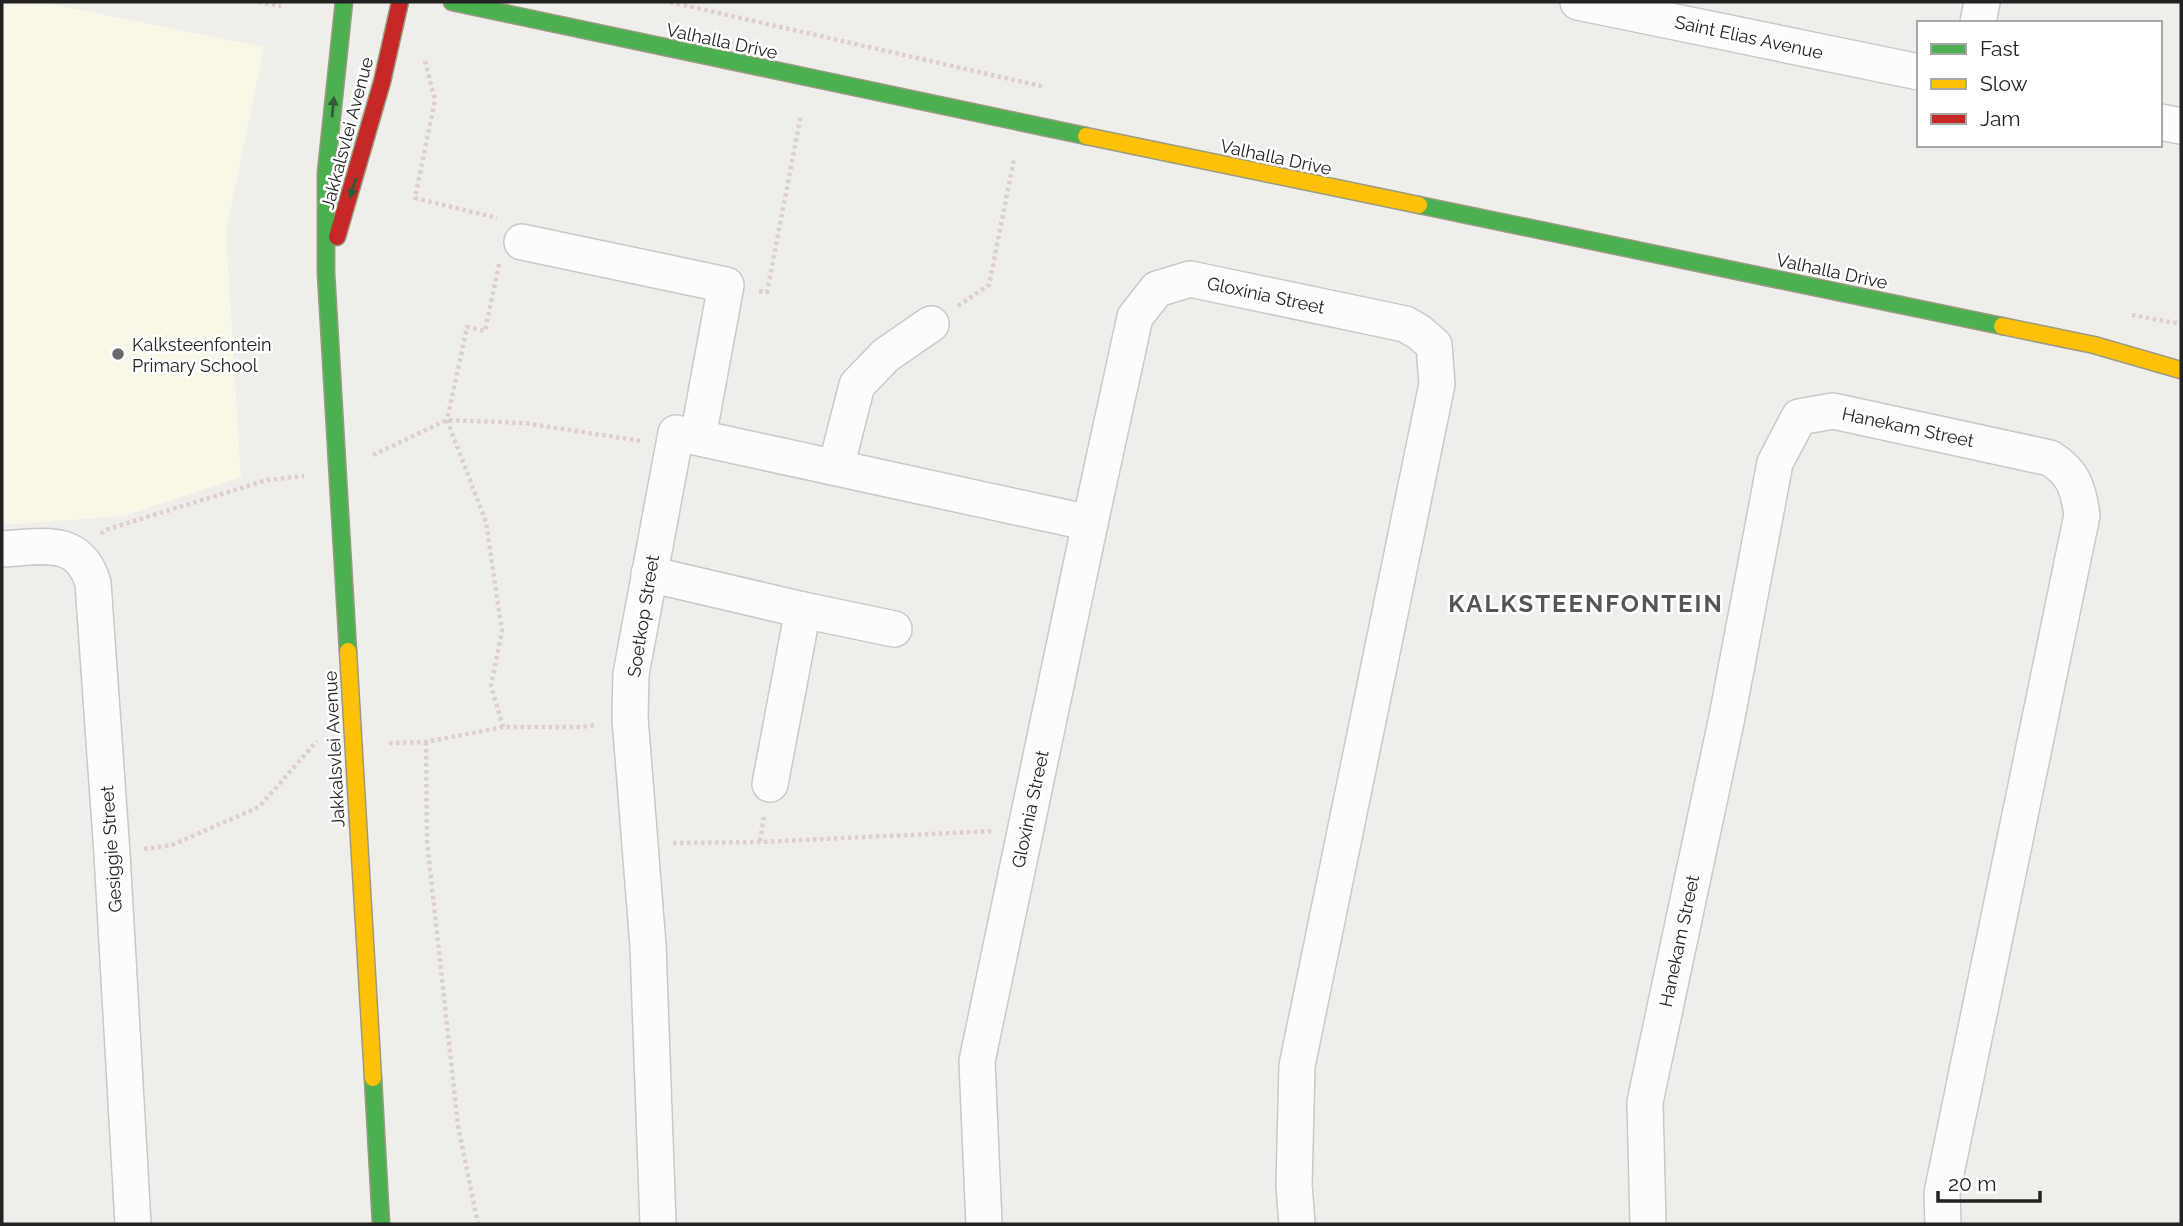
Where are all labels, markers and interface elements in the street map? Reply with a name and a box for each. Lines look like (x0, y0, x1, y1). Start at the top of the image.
street label: Saint Elias Avenue (1673, 11, 1826, 63)
street label: Valhalla Drive (664, 19, 780, 63)
legend (1917, 21, 2162, 147)
text: Fast (1980, 36, 2020, 61)
street label: Jakkalsvlei Avenue (317, 54, 378, 211)
text: Slow (1980, 71, 2028, 96)
one-way arrow (327, 95, 338, 117)
text: Jam (1980, 106, 2021, 131)
street label: Valhalla Drive (1218, 135, 1334, 179)
one-way arrow (347, 178, 357, 199)
street label: Valhalla Drive (1774, 249, 1890, 293)
street label: Gloxinia Street (1205, 272, 1327, 318)
place label: Kalksteenfontein Primary School (132, 334, 272, 376)
marker: Kalksteenfontein Primary School (110, 346, 126, 362)
street label: Hanekam Street (1840, 403, 1976, 451)
street label: Soetkop Street (623, 553, 663, 679)
district label: KALKSTEENFONTEIN (1448, 589, 1724, 618)
street label: Jakkalsvlei Avenue (319, 670, 349, 828)
street label: Gloxinia Street (1007, 748, 1053, 870)
street label: Gesiggie Street (96, 785, 126, 913)
street label: Hanekam Street (1655, 873, 1703, 1009)
scale bar (1938, 1160, 2039, 1204)
text: 20 m (1948, 1171, 1996, 1196)

